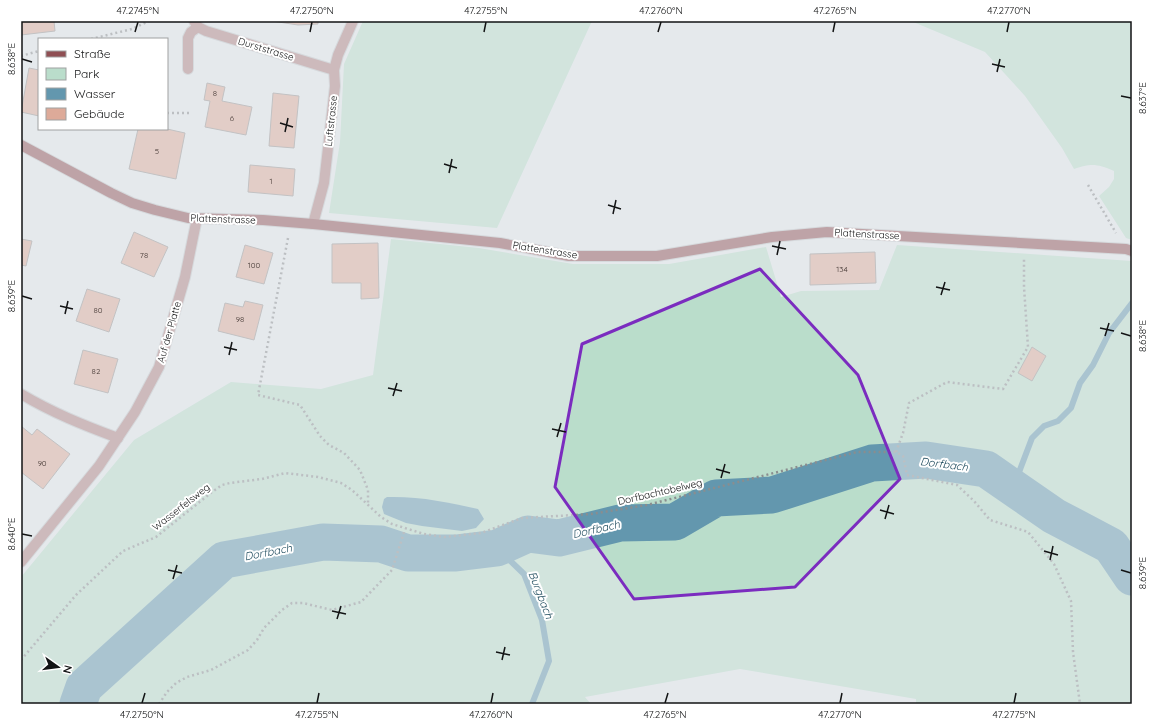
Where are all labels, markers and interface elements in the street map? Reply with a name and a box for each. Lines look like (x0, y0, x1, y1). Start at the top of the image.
text: 47.2745°N (117, 4, 159, 17)
text: 47.2750°N (290, 4, 334, 17)
text: 47.2755°N (464, 4, 508, 17)
text: 47.2760°N (639, 4, 683, 17)
text: 47.2765°N (814, 4, 856, 17)
text: 47.2770°N (987, 4, 1031, 17)
street label: Durststrasse (236, 34, 296, 64)
legend (38, 38, 168, 130)
text: 8.638°E (5, 43, 18, 75)
text: Straße (74, 46, 111, 61)
text: Park (74, 66, 99, 81)
text: 8.637°E (1136, 82, 1149, 114)
text: Wasser (74, 86, 116, 101)
house number: 8 (213, 88, 217, 98)
street label: Luftstrasse (322, 95, 340, 147)
text: Gebäude (74, 106, 125, 121)
house number: 6 (230, 113, 235, 123)
house number: 5 (155, 146, 159, 156)
house number: 1 (270, 176, 273, 186)
street label: Plattenstrasse (190, 211, 256, 227)
street label: Plattenstrasse (834, 226, 900, 242)
street label: Plattenstrasse (512, 238, 579, 262)
house number: 78 (140, 250, 148, 260)
house number: 100 (248, 260, 260, 270)
house number: 134 (836, 264, 848, 274)
text: 8.639°E (5, 279, 18, 312)
street label: Auf der Platte (154, 299, 184, 364)
house number: 80 (93, 305, 103, 315)
house number: 98 (236, 314, 244, 324)
text: 8.638°E (1136, 320, 1149, 352)
house number: 82 (92, 366, 101, 376)
water label: Dorfbach (919, 454, 969, 474)
house number: 90 (37, 458, 47, 468)
street label: Dorfbachtobelweg (616, 476, 704, 508)
street label: Wasserfelsweg (150, 480, 212, 534)
text: 8.640°E (5, 517, 18, 550)
water label: Dorfbach (571, 517, 622, 541)
water label: Dorfbach (243, 540, 294, 563)
text: 8.639°E (1136, 556, 1149, 589)
water label: Burgbach (526, 569, 557, 621)
north arrow (38, 647, 78, 687)
text: N (60, 664, 75, 675)
text: 47.2750°N (120, 708, 164, 721)
text: 47.2755°N (295, 708, 339, 721)
text: 47.2760°N (469, 708, 513, 721)
text: 47.2765°N (644, 708, 686, 721)
text: 47.2770°N (818, 708, 862, 721)
text: 47.2775°N (993, 708, 1035, 721)

